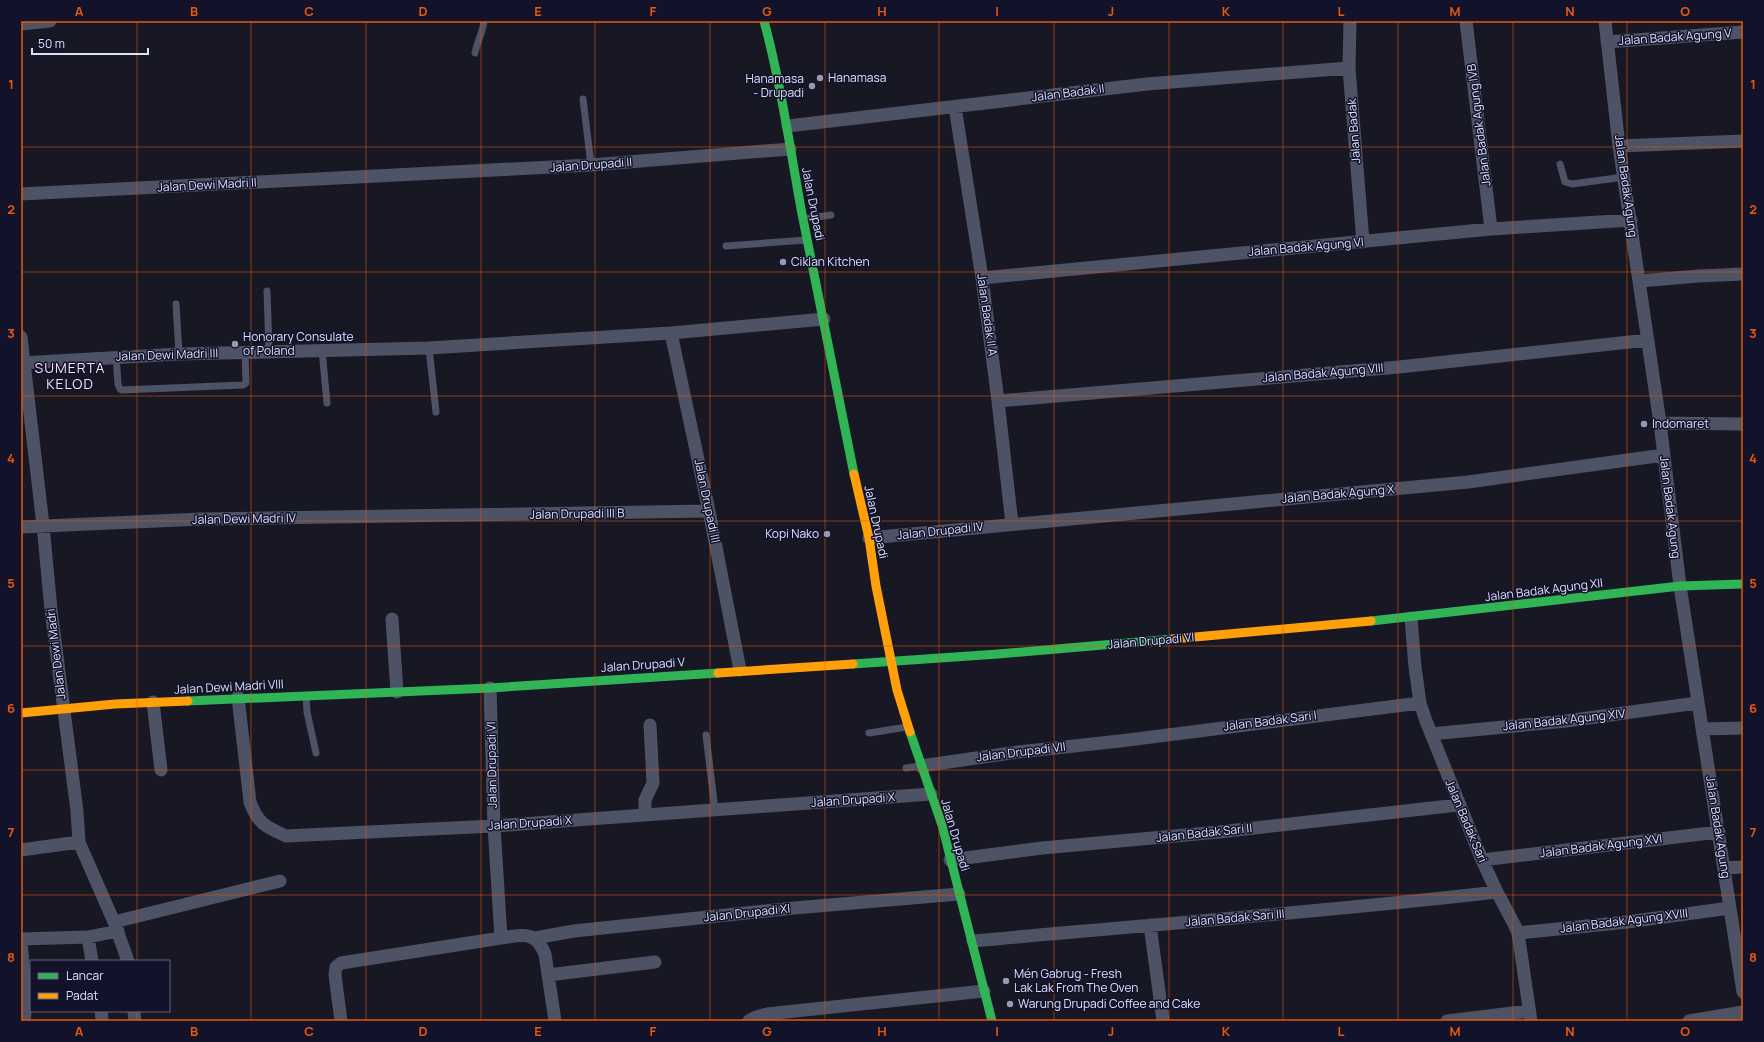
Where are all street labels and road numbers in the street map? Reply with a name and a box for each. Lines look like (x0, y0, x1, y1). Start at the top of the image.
street label: Jalan Badak Agung V (1618, 24, 1733, 49)
street label: Jalan Badak Agung IVB (1463, 63, 1494, 187)
street label: Jalan Badak II (1031, 80, 1105, 105)
street label: Jalan Badak (1343, 97, 1364, 164)
street label: Jalan Badak Agung (1611, 134, 1642, 238)
street label: Jalan Drupadi II (549, 153, 633, 176)
street label: Jalan Drupadi (798, 166, 829, 242)
street label: Jalan Dewi Madri II (157, 173, 257, 196)
street label: Jalan Badak Agung VI (1247, 233, 1364, 260)
street label: Jalan Badak II A (973, 273, 1002, 358)
street label: Jalan Dewi Madri III (116, 344, 218, 365)
street label: Jalan Badak Agung VIII (1262, 359, 1384, 386)
street label: Jalan Badak Agung (1656, 455, 1685, 559)
street label: Jalan Drupadi III (690, 457, 725, 544)
street label: Jalan Badak Agung X (1281, 480, 1396, 507)
street label: Jalan Drupadi (860, 484, 893, 560)
street label: Jalan Drupadi III B (529, 504, 625, 523)
street label: Jalan Dewi Madri IV (192, 509, 297, 528)
street label: Jalan Drupadi IV (896, 517, 985, 543)
street label: Jalan Badak Agung XII (1484, 574, 1604, 605)
street label: Jalan Dewi Madri (41, 608, 70, 700)
street label: Jalan Drupadi VI (1107, 628, 1195, 653)
street label: Jalan Drupadi V (600, 653, 686, 676)
street label: Jalan Dewi Madri VIII (174, 675, 284, 698)
street label: Jalan Badak Agung XIV (1502, 705, 1627, 734)
street label: Jalan Badak Sari I (1222, 706, 1318, 735)
street label: Jalan Drupadi VI (482, 721, 501, 809)
street label: Jalan Drupadi VII (975, 738, 1066, 765)
street label: Jalan Badak Agung (1702, 775, 1735, 879)
street label: Jalan Badak Sari (1441, 777, 1492, 865)
street label: Jalan Drupadi X (810, 788, 896, 811)
street label: Jalan Drupadi (937, 797, 974, 873)
street label: Jalan Drupadi X (487, 811, 573, 834)
street label: Jalan Badak Sari II (1155, 819, 1253, 846)
street label: Jalan Badak Agung XVI (1539, 830, 1663, 861)
street label: Jalan Drupadi XI (703, 900, 791, 925)
street label: Jalan Badak Agung XVIII (1559, 904, 1689, 937)
street label: Jalan Badak Sari III (1185, 905, 1285, 930)

